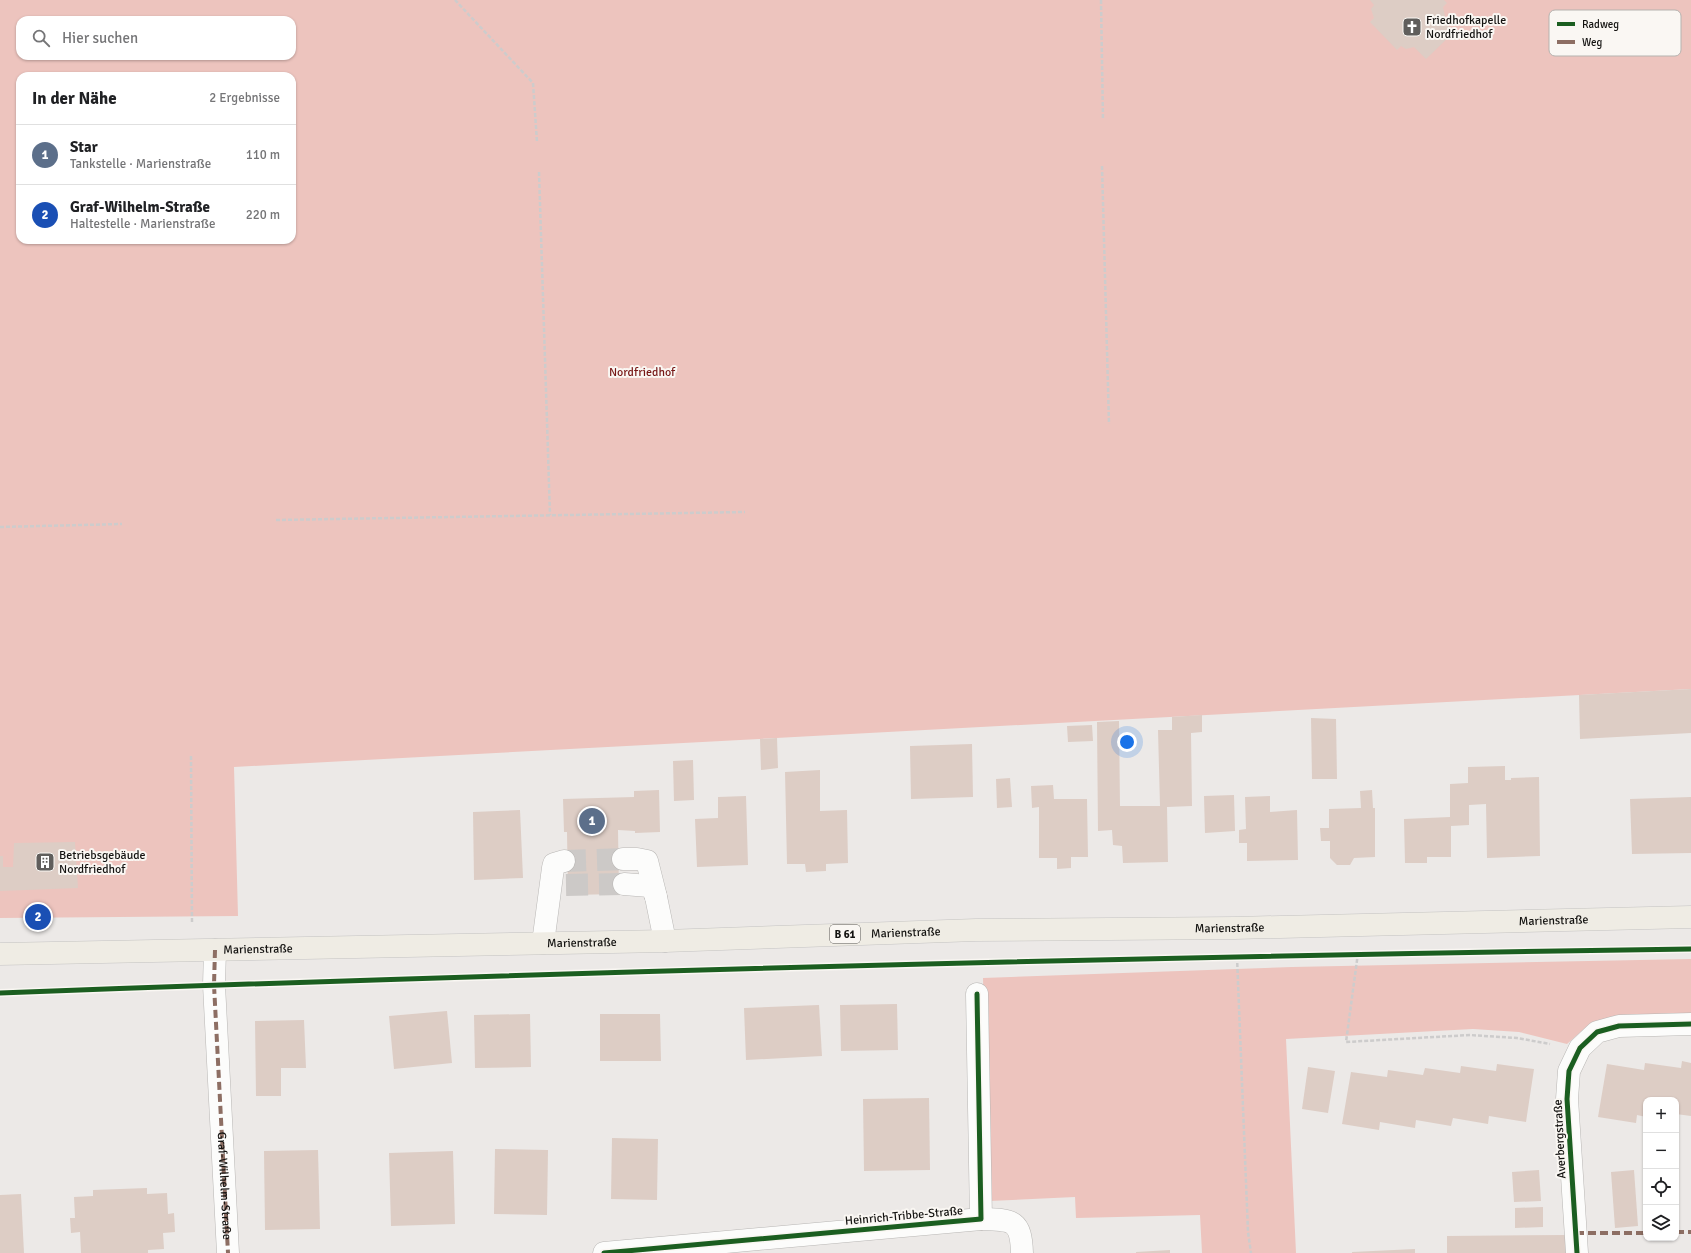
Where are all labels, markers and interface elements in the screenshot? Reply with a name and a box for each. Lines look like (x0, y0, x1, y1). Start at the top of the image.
legend (1549, 10, 1681, 56)
place label: Friedhofkapelle Nordfriedhof (1426, 13, 1506, 42)
search box (16, 16, 296, 60)
church icon: Friedhofkapelle Nordfriedhof (1401, 16, 1423, 38)
text: Radweg (1582, 18, 1619, 31)
icon: search (30, 27, 52, 49)
text: Hier suchen (62, 29, 138, 47)
text: Weg (1582, 36, 1602, 49)
text: In der Nähe (32, 88, 117, 109)
text: 2 Ergebnisse (209, 90, 280, 106)
text: Star (70, 138, 98, 156)
text: 1 (41, 147, 49, 163)
text: 110 m (246, 147, 280, 163)
text: Tankstelle · Marienstraße (70, 156, 211, 172)
text: Graf-Wilhelm-Straße (70, 198, 210, 216)
text: 2 (41, 207, 49, 223)
text: 220 m (246, 207, 280, 223)
text: Haltestelle · Marienstraße (70, 216, 215, 232)
park label: Nordfriedhof (609, 365, 676, 380)
your location (1117, 732, 1137, 752)
pin: 1 (579, 806, 605, 836)
place label: Betriebsgebäude Nordfriedhof (59, 848, 146, 877)
building icon: Betriebsgebäude Nordfriedhof (34, 851, 56, 873)
pin: 2 (25, 902, 51, 932)
street label: Marienstraße (1519, 912, 1589, 929)
street label: Marienstraße (1195, 920, 1265, 936)
street label: Marienstraße (871, 924, 941, 941)
road number: B 61 (830, 925, 860, 943)
street label: Marienstraße (547, 934, 617, 951)
street label: Marienstraße (223, 941, 293, 957)
map controls (1643, 1097, 1679, 1241)
button: + (1643, 1097, 1679, 1133)
street label: Averbergstraße (1550, 1099, 1570, 1179)
street label: Graf-Wilhelm-Straße (214, 1131, 235, 1240)
button: − (1643, 1133, 1679, 1169)
button: locate (1643, 1169, 1679, 1205)
street label: Heinrich-Tribbe-Straße (844, 1203, 964, 1229)
button: layers (1643, 1205, 1679, 1241)

